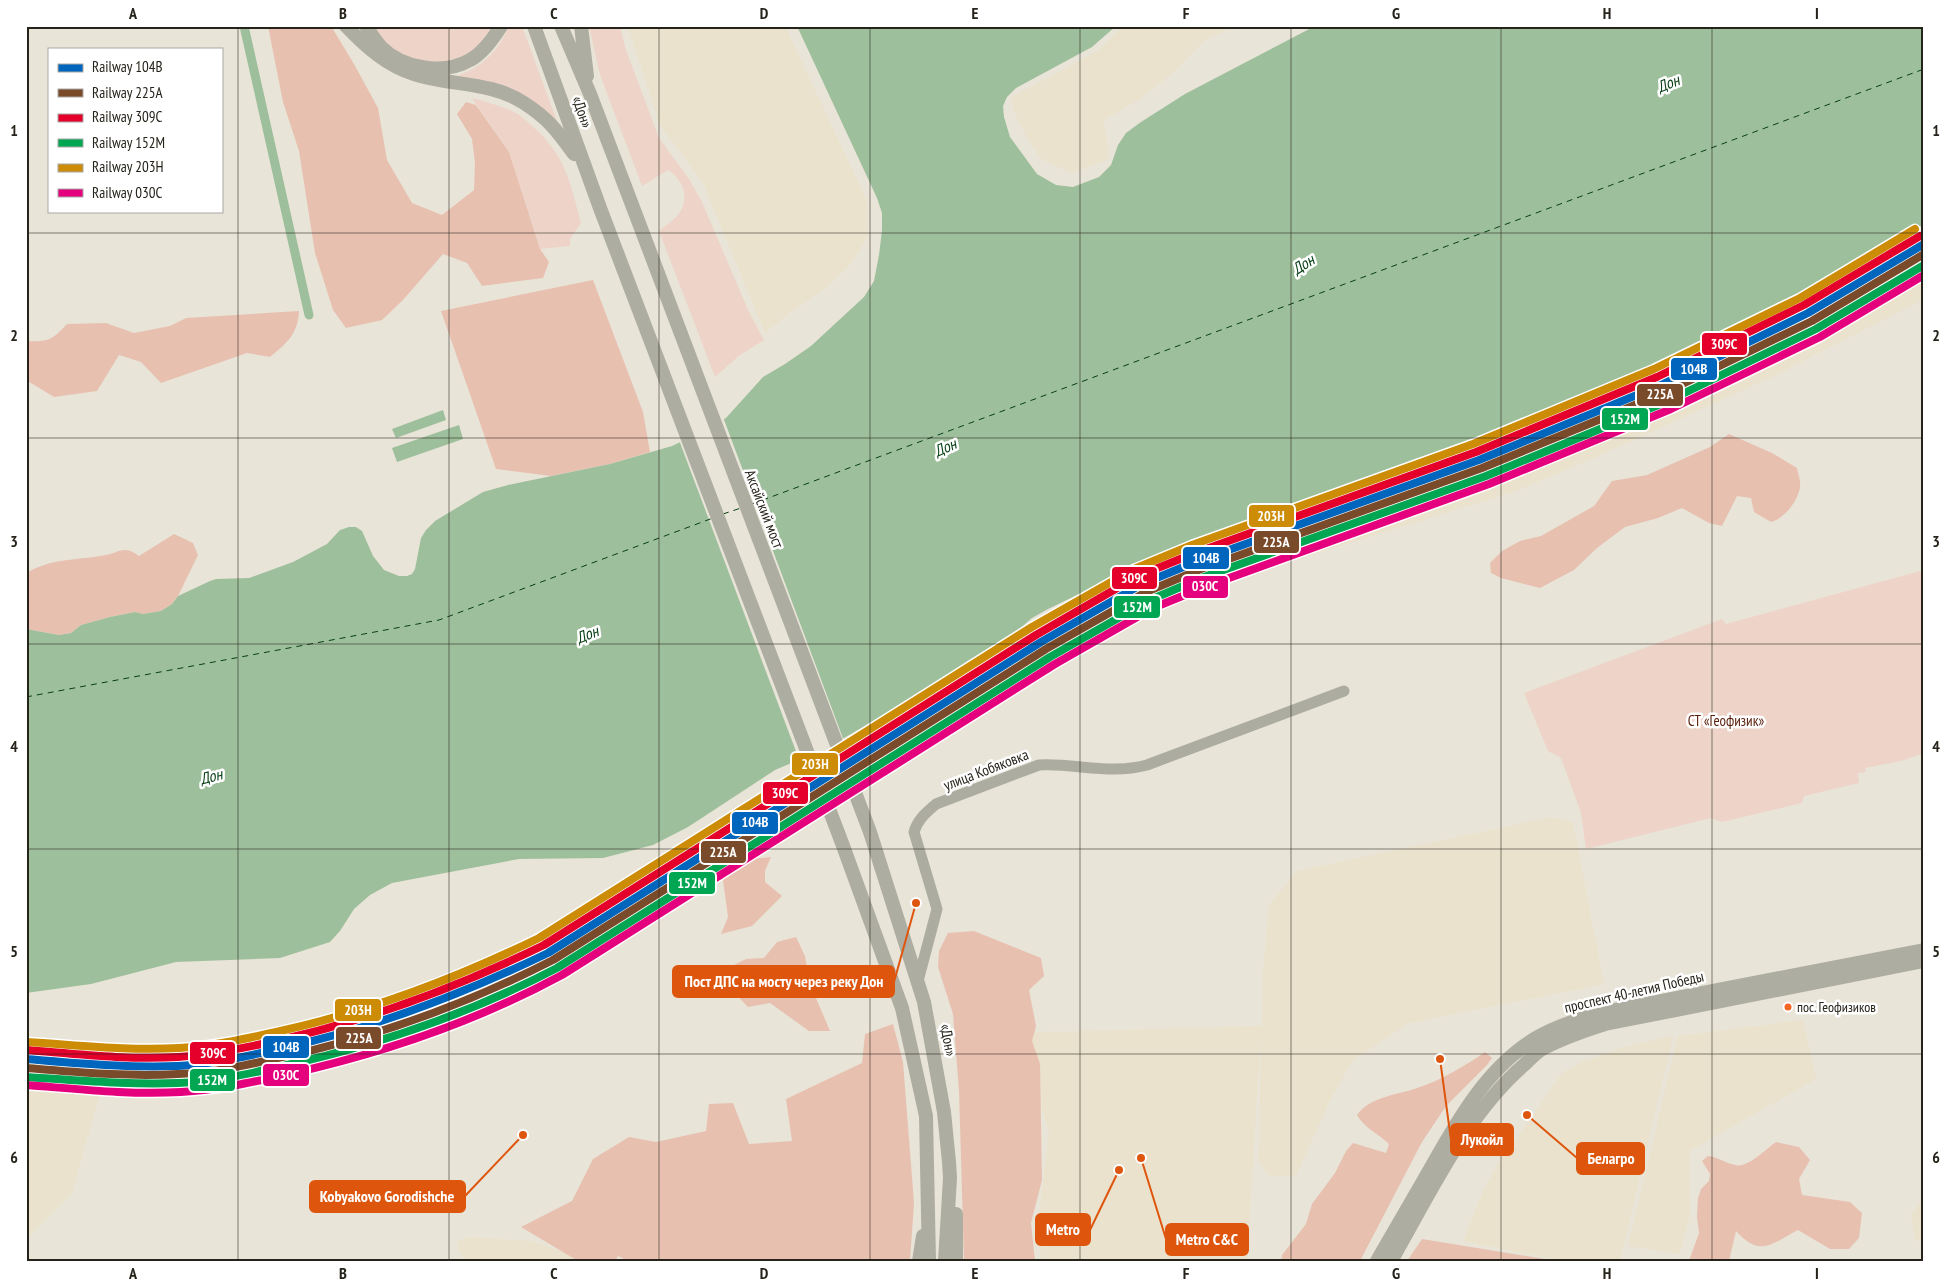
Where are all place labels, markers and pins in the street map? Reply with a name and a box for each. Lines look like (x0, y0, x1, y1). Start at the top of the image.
callout: Пост ДПС на мосту через реку Дон (673, 966, 894, 997)
place label: пос. Геофизиков (1797, 998, 1876, 1016)
marker: пос. Геофизиков (1783, 1002, 1793, 1012)
callout: Лукойл (1451, 1124, 1513, 1155)
callout: Белагро (1577, 1143, 1644, 1174)
callout: Kobyakovo Gorodishche (310, 1181, 465, 1212)
callout: Metro (1036, 1214, 1090, 1245)
callout: Metro C&C (1166, 1224, 1248, 1255)

